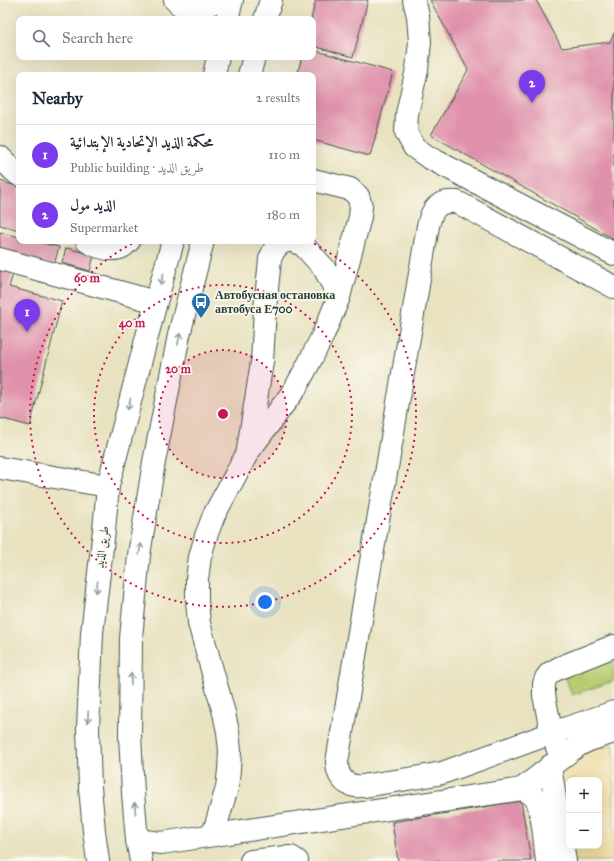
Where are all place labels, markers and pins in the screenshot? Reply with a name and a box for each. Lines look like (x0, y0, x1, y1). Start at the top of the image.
pin: 2 (519, 70, 545, 103)
place label: Автобусная остановка автобуса Е700 (215, 288, 335, 316)
bus stop icon: Автобусная остановка автобуса Е700 (190, 291, 212, 319)
pin: 1 (14, 299, 40, 332)
centre of rings (216, 407, 230, 421)

